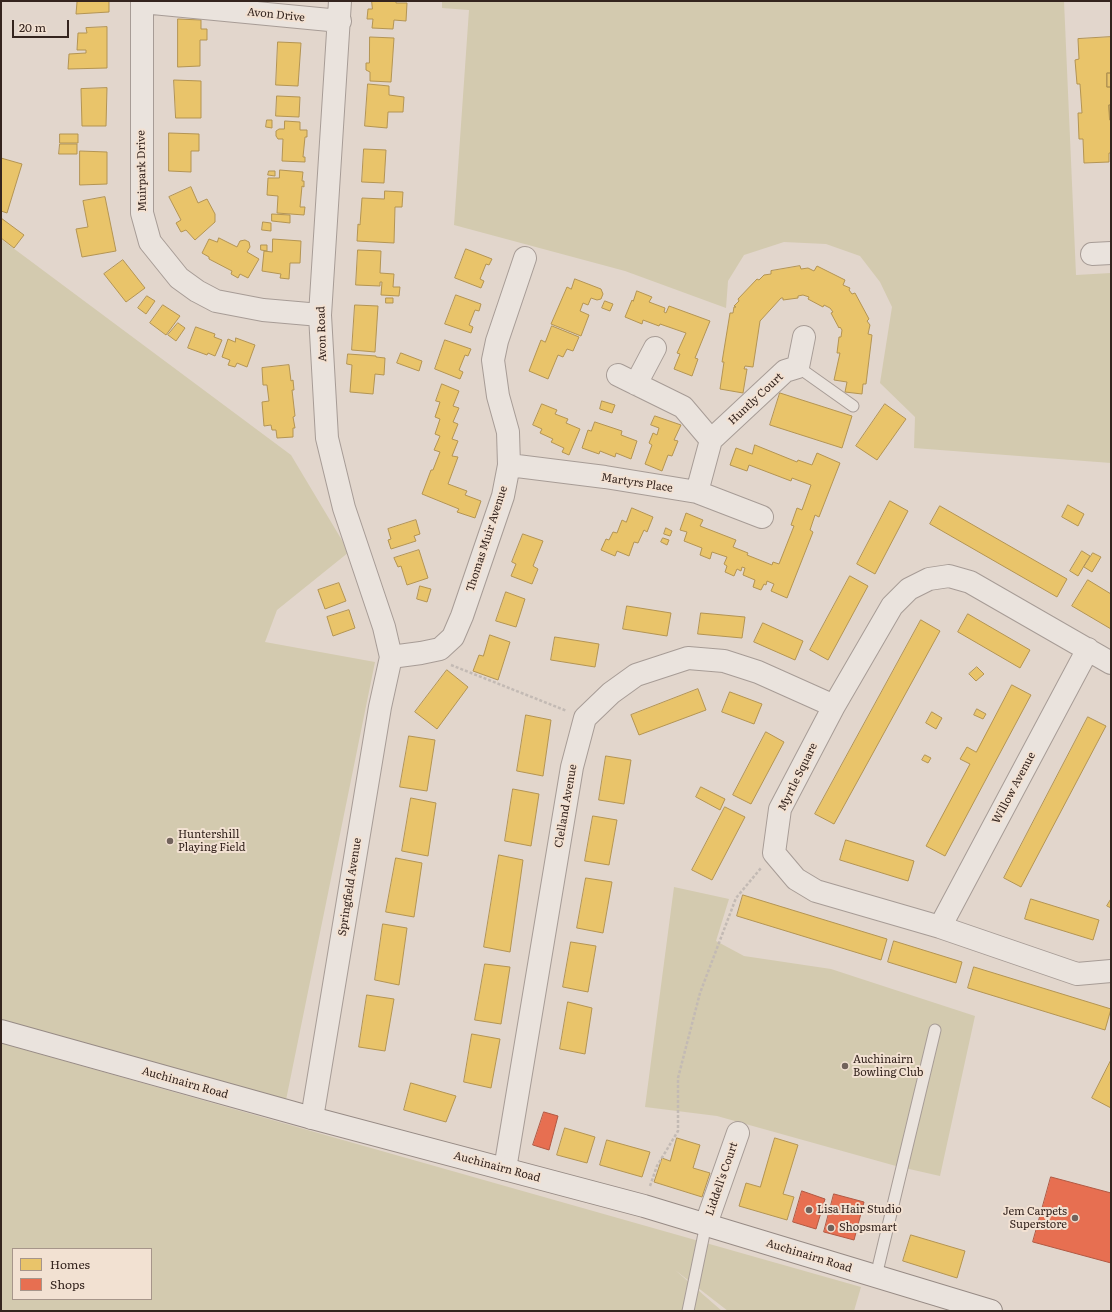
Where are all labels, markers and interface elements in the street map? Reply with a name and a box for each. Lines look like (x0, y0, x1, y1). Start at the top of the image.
street label: Avon Drive (246, 5, 306, 25)
scale bar (14, 12, 71, 38)
text: 20 m (19, 18, 46, 36)
street label: Muirpark Drive (135, 130, 149, 212)
street label: Avon Road (314, 306, 330, 362)
street label: Huntly Court (726, 370, 786, 428)
street label: Martyrs Place (600, 471, 674, 495)
street label: Thomas Muir Avenue (464, 484, 510, 594)
street label: Myrtle Square (776, 741, 820, 813)
street label: Willow Avenue (990, 750, 1038, 826)
street label: Clelland Avenue (552, 763, 580, 849)
place label: Huntershill Playing Field (178, 828, 245, 854)
marker: Huntershill Playing Field (165, 836, 175, 846)
street label: Springfield Avenue (336, 837, 364, 937)
place label: Auchinairn Bowling Club (853, 1053, 923, 1079)
marker: Auchinairn Bowling Club (840, 1061, 850, 1071)
street label: Auchinairn Road (140, 1064, 230, 1102)
street label: Liddell's Court (703, 1140, 741, 1218)
street label: Auchinairn Road (452, 1149, 542, 1185)
place label: Lisa Hair Studio (817, 1203, 902, 1217)
marker: Lisa Hair Studio (804, 1205, 814, 1215)
place label: Jem Carpets Superstore (1003, 1205, 1067, 1231)
marker: Jem Carpets Superstore (1070, 1213, 1080, 1223)
place label: Shopsmart (839, 1221, 897, 1235)
marker: Shopsmart (826, 1223, 836, 1233)
street label: Auchinairn Road (764, 1237, 854, 1275)
legend (12, 1248, 152, 1300)
text: Homes (50, 1255, 90, 1273)
text: Shops (50, 1275, 85, 1293)

